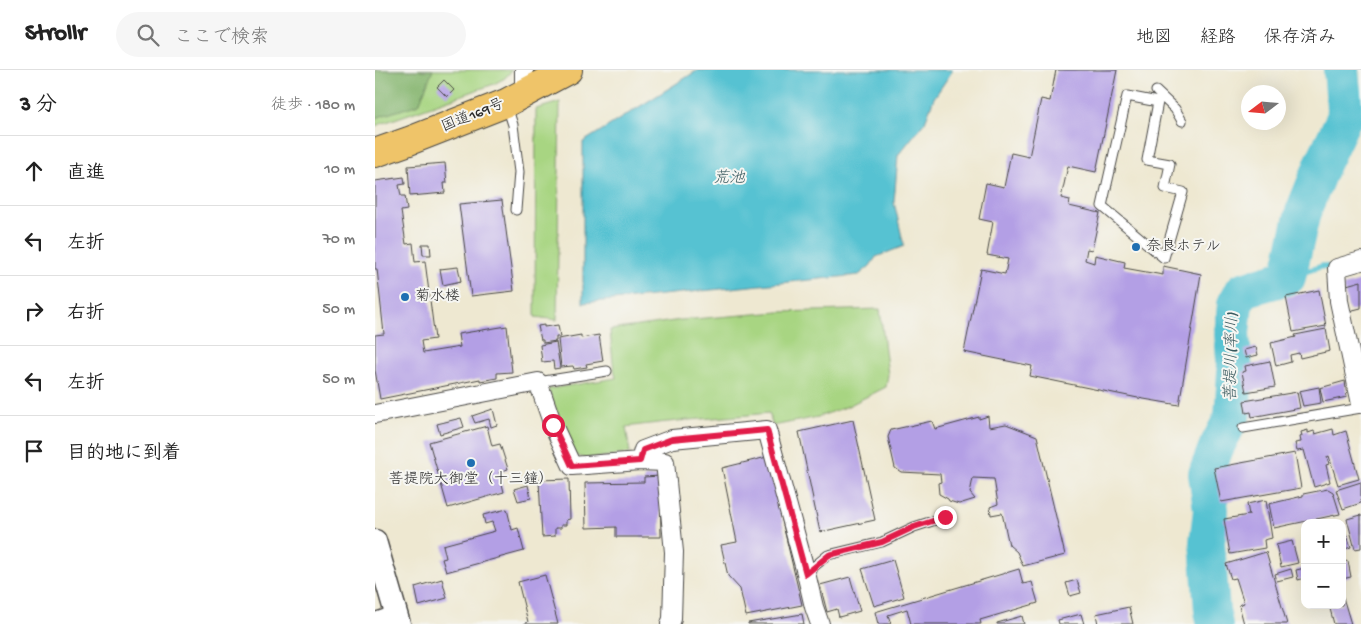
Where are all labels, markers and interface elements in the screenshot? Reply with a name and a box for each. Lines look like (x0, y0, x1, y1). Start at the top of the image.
search box (116, 12, 466, 57)
text: Strollr (25, 20, 86, 49)
icon: search (134, 21, 162, 49)
text: ここで検索 (174, 27, 269, 50)
text: 地図 (1136, 28, 1172, 49)
text: 経路 (1200, 28, 1236, 49)
text: 保存済み (1264, 28, 1336, 49)
north arrow (1241, 85, 1286, 130)
text: 3 分 (20, 94, 57, 119)
street label: 国道169号 (439, 95, 507, 137)
text: 徒歩 · 180 m (271, 97, 355, 116)
icon: ahead (20, 157, 48, 185)
text: 10 m (324, 161, 355, 180)
text: 直進 (67, 163, 105, 186)
water label: 荒池 (713, 169, 746, 189)
icon: left (20, 227, 48, 255)
text: 70 m (322, 231, 355, 250)
text: 左折 (67, 233, 105, 256)
place label: 奈良ホテル (1146, 237, 1220, 256)
marker: 奈良ホテル (1130, 241, 1142, 253)
place label: 菊水楼 (415, 287, 460, 306)
marker: 菊水楼 (399, 291, 411, 303)
icon: right (20, 297, 48, 325)
text: 50 m (322, 301, 355, 320)
text: 右折 (67, 303, 105, 326)
water label: 菩提川(率川) (1222, 312, 1243, 402)
icon: left (20, 367, 48, 395)
text: 50 m (322, 371, 355, 390)
text: 左折 (67, 373, 105, 396)
route start (542, 414, 565, 437)
icon: arrive (20, 437, 48, 465)
text: 目的地に到着 (67, 443, 181, 466)
marker: 菩提院大御堂（十三鐘） (465, 457, 477, 469)
place label: 菩提院大御堂（十三鐘） (388, 470, 554, 489)
route end (934, 506, 957, 529)
map controls (1301, 519, 1346, 609)
button: + (1301, 519, 1346, 564)
button: − (1301, 564, 1346, 609)

